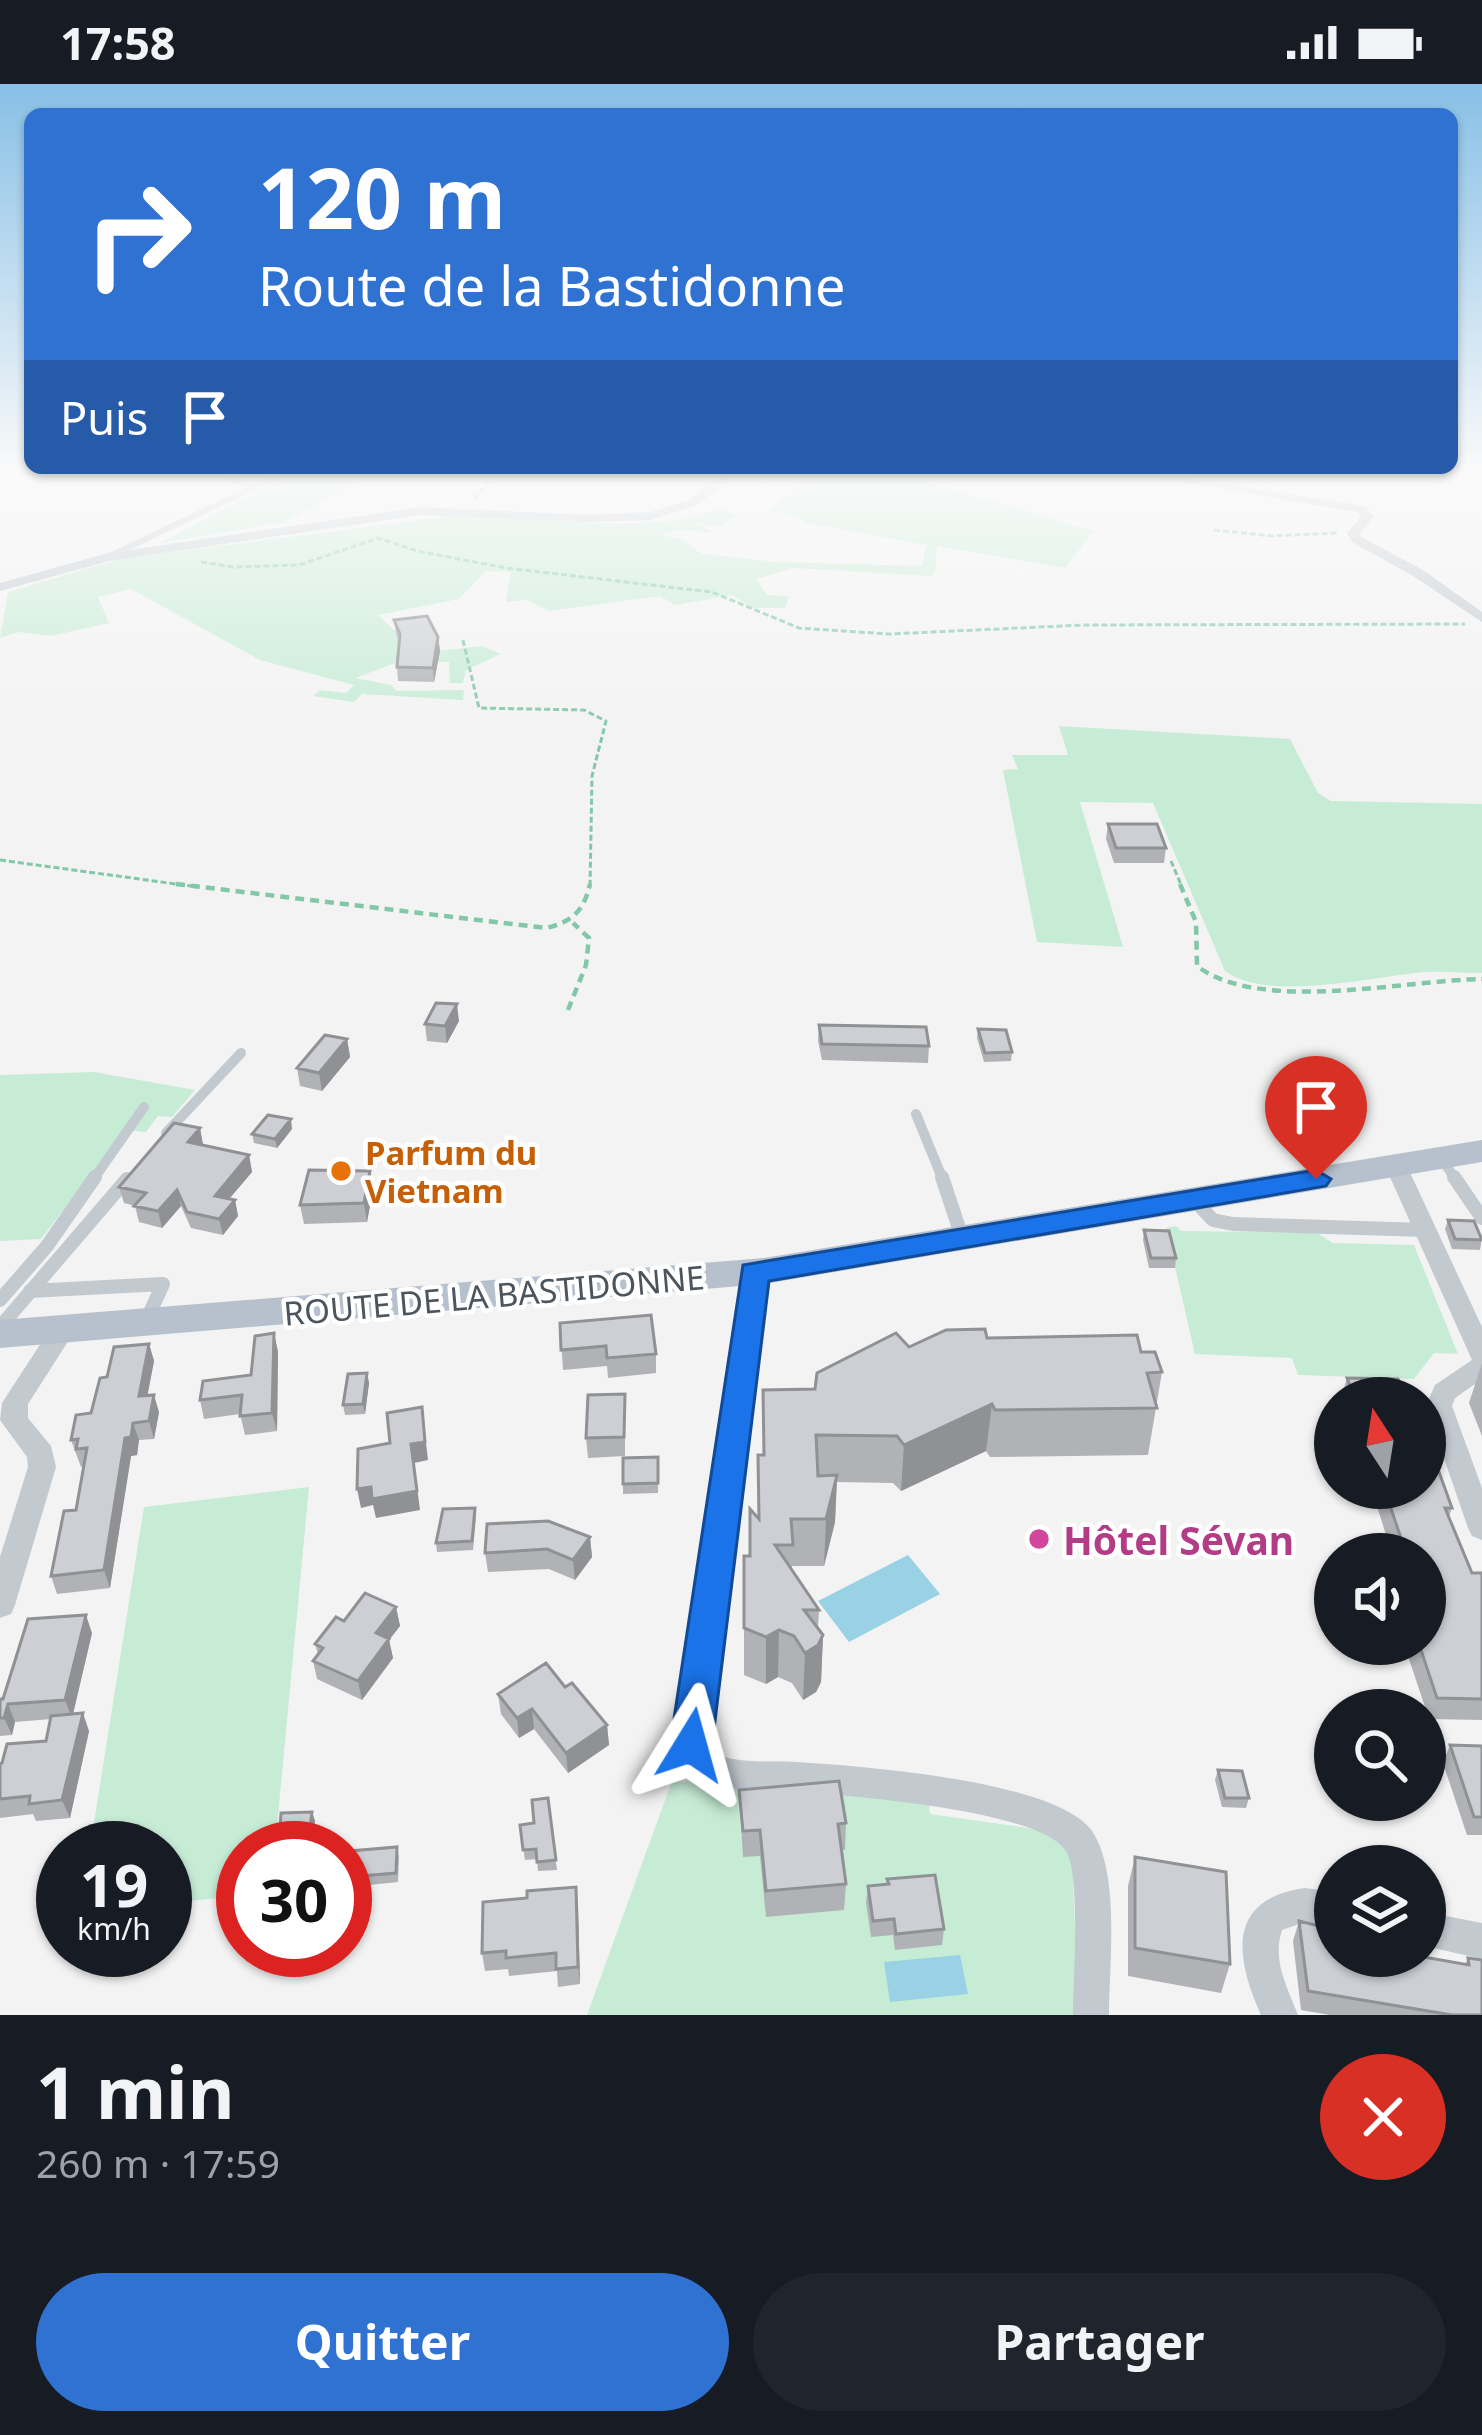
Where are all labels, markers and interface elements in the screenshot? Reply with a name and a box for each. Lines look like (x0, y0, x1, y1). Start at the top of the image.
text: 17:58 (60, 12, 176, 73)
text: 120 m (258, 139, 506, 254)
icon: right (60, 156, 216, 312)
text: Route de la Bastidonne (258, 248, 845, 322)
icon: arrive (172, 384, 238, 450)
text: Puis (60, 387, 148, 448)
pin (1265, 1056, 1367, 1179)
icon: arrive (1283, 1074, 1349, 1140)
place label: Parfum du Vietnam (365, 1130, 537, 1213)
marker: Parfum du Vietnam (328, 1158, 354, 1184)
street label: ROUTE DE LA BASTIDONNE (282, 1254, 706, 1336)
north arrow (1314, 1377, 1446, 1509)
map controls (1314, 1377, 1446, 1977)
place label: Hôtel Sévan (1063, 1513, 1294, 1566)
marker: Hôtel Sévan (1026, 1526, 1052, 1552)
button: sound (1314, 1533, 1446, 1665)
position arrow (628, 1682, 754, 1808)
button: search (1314, 1689, 1446, 1821)
speed limit sign: 30 (216, 1821, 372, 1977)
text: 19 (80, 1843, 148, 1925)
button: layers (1314, 1845, 1446, 1977)
text: km/h (77, 1908, 151, 1949)
text: 1 min (36, 2042, 234, 2140)
button: close (1320, 2054, 1446, 2180)
text: 260 m · 17:59 (36, 2136, 280, 2189)
button: Quitter (36, 2273, 729, 2411)
button: Partager (753, 2273, 1446, 2411)

